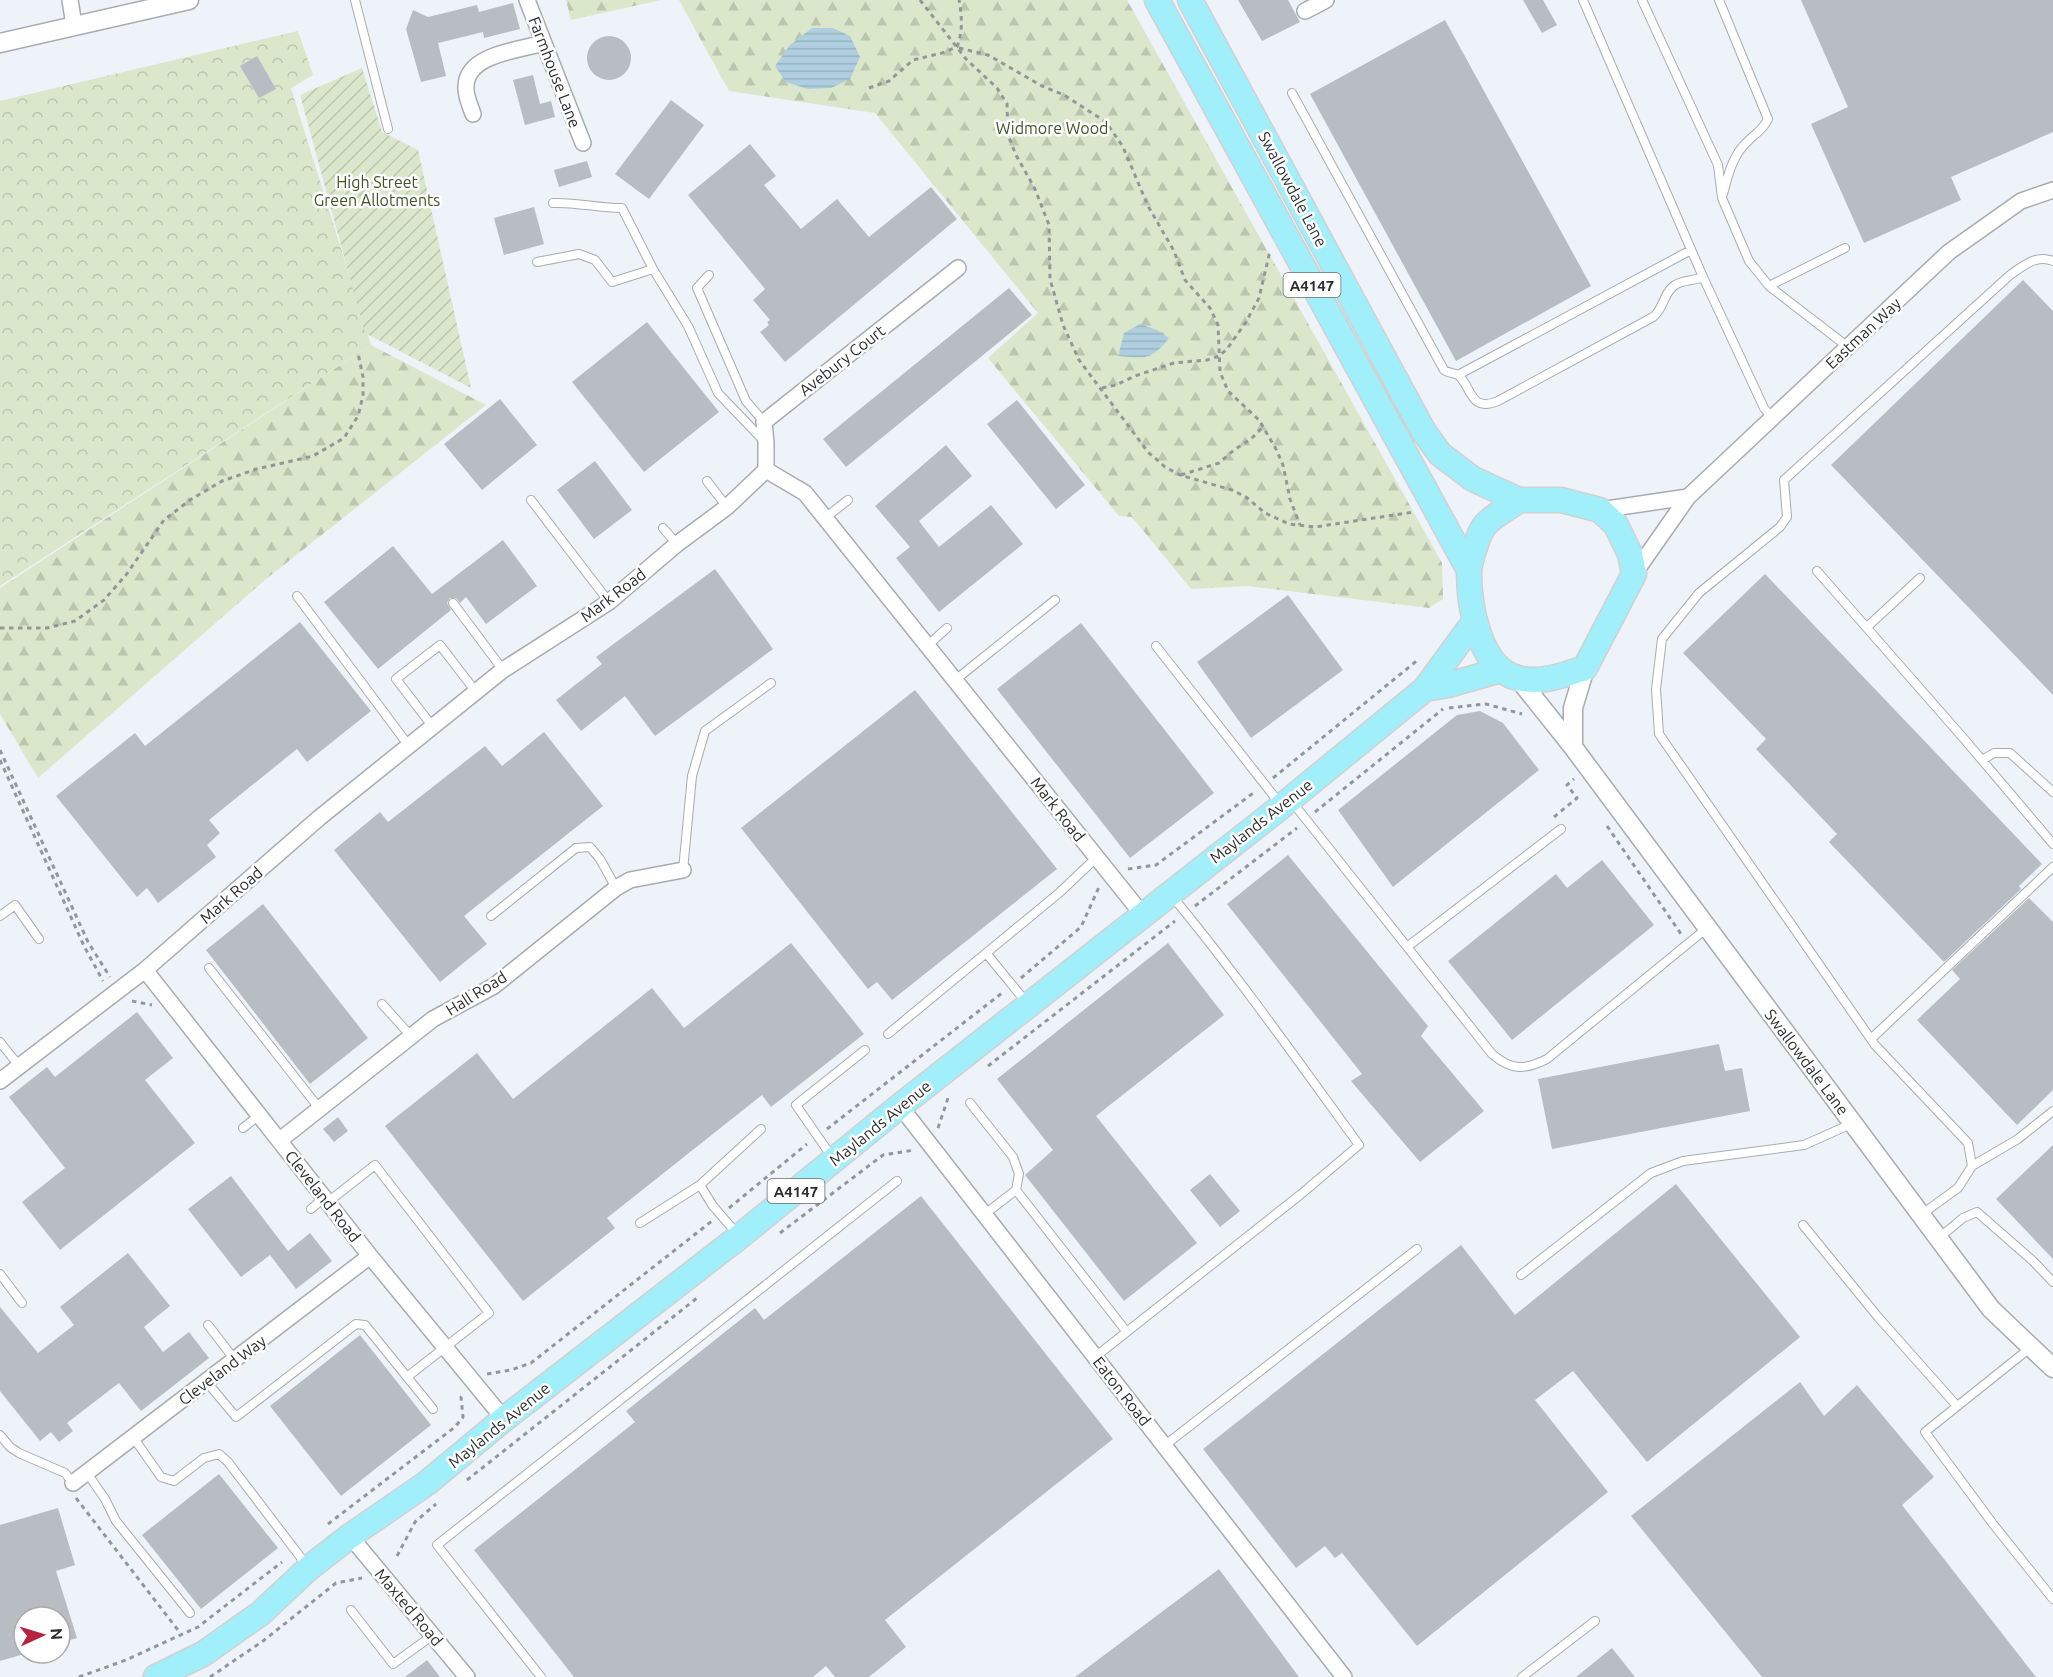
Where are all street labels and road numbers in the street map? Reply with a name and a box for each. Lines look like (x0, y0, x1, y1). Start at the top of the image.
street label: Farmhouse Lane (526, 14, 584, 130)
street label: Swallowdale Lane (1255, 128, 1331, 250)
road number: A4147 (1284, 273, 1340, 297)
street label: Eastman Way (1822, 294, 1904, 372)
street label: Avebury Court (796, 321, 889, 399)
street label: Mark Road (577, 565, 649, 625)
street label: Mark Road (1027, 773, 1089, 845)
street label: Maylands Avenue (1206, 775, 1316, 867)
street label: Mark Road (196, 863, 266, 927)
street label: Hall Road (442, 967, 510, 1019)
street label: Swallowdale Lane (1761, 1006, 1853, 1118)
street label: Maylands Avenue (826, 1077, 934, 1169)
street label: Cleveland Road (282, 1147, 364, 1245)
road number: A4147 (768, 1179, 824, 1203)
street label: Cleveland Way (175, 1331, 269, 1409)
street label: Eaton Road (1090, 1353, 1154, 1429)
street label: Maylands Avenue (445, 1379, 553, 1471)
street label: Maxted Road (372, 1565, 446, 1649)

